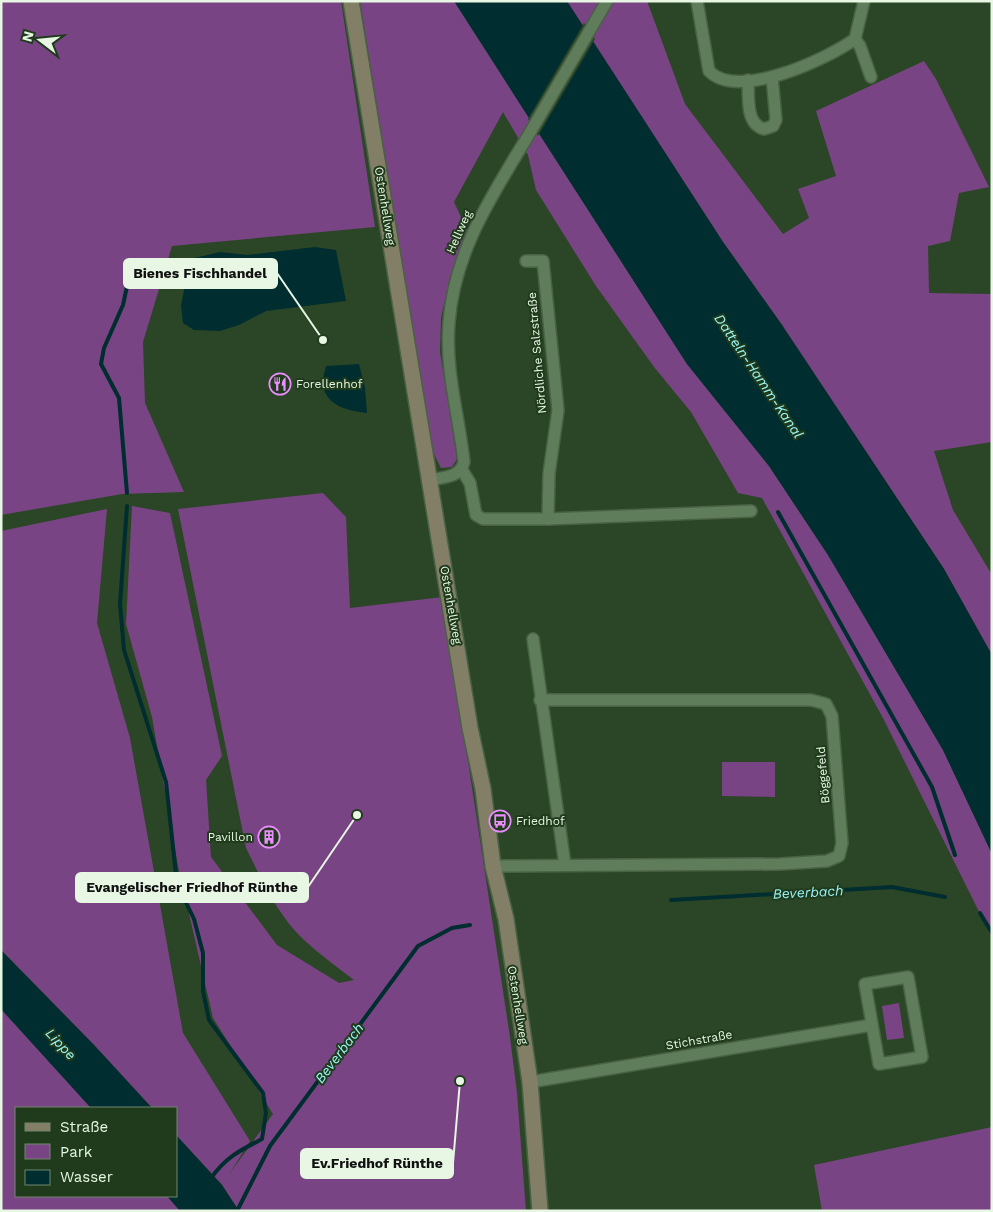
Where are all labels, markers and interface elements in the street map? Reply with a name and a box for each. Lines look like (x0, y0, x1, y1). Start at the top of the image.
north arrow (15, 15, 65, 65)
text: N (18, 29, 37, 44)
street label: Ostenhellweg (372, 166, 398, 247)
street label: Hellweg (443, 208, 475, 256)
callout: Bienes Fischhandel (124, 259, 277, 288)
text: Bienes Fischhandel (133, 265, 267, 281)
street label: Nördliche Salzstraße (525, 292, 549, 414)
water label: Datteln-Hamm-Kanal (711, 311, 807, 441)
restaurant icon: Forellenhof (268, 372, 292, 396)
place label: Forellenhof (296, 377, 363, 391)
street label: Ostenhellweg (437, 565, 465, 646)
street label: Böggefeld (814, 746, 832, 804)
bus stop icon: Friedhof (488, 809, 512, 833)
place label: Friedhof (516, 814, 565, 828)
building icon: Pavillon (257, 825, 281, 849)
place label: Pavillon (208, 830, 253, 844)
callout: Evangelischer Friedhof Rünthe (76, 873, 308, 902)
text: Evangelischer Friedhof Rünthe (86, 879, 298, 895)
water label: Beverbach (772, 882, 844, 902)
street label: Ostenhellweg (505, 965, 531, 1046)
water label: Beverbach (311, 1020, 367, 1086)
water label: Lippe (43, 1025, 79, 1063)
street label: Stichstraße (665, 1027, 733, 1053)
legend (15, 1107, 178, 1197)
text: Straße (60, 1118, 108, 1136)
text: Park (60, 1143, 93, 1161)
callout: Ev.Friedhof Rünthe (301, 1149, 453, 1178)
text: Ev.Friedhof Rünthe (311, 1155, 443, 1171)
text: Wasser (60, 1168, 113, 1186)

